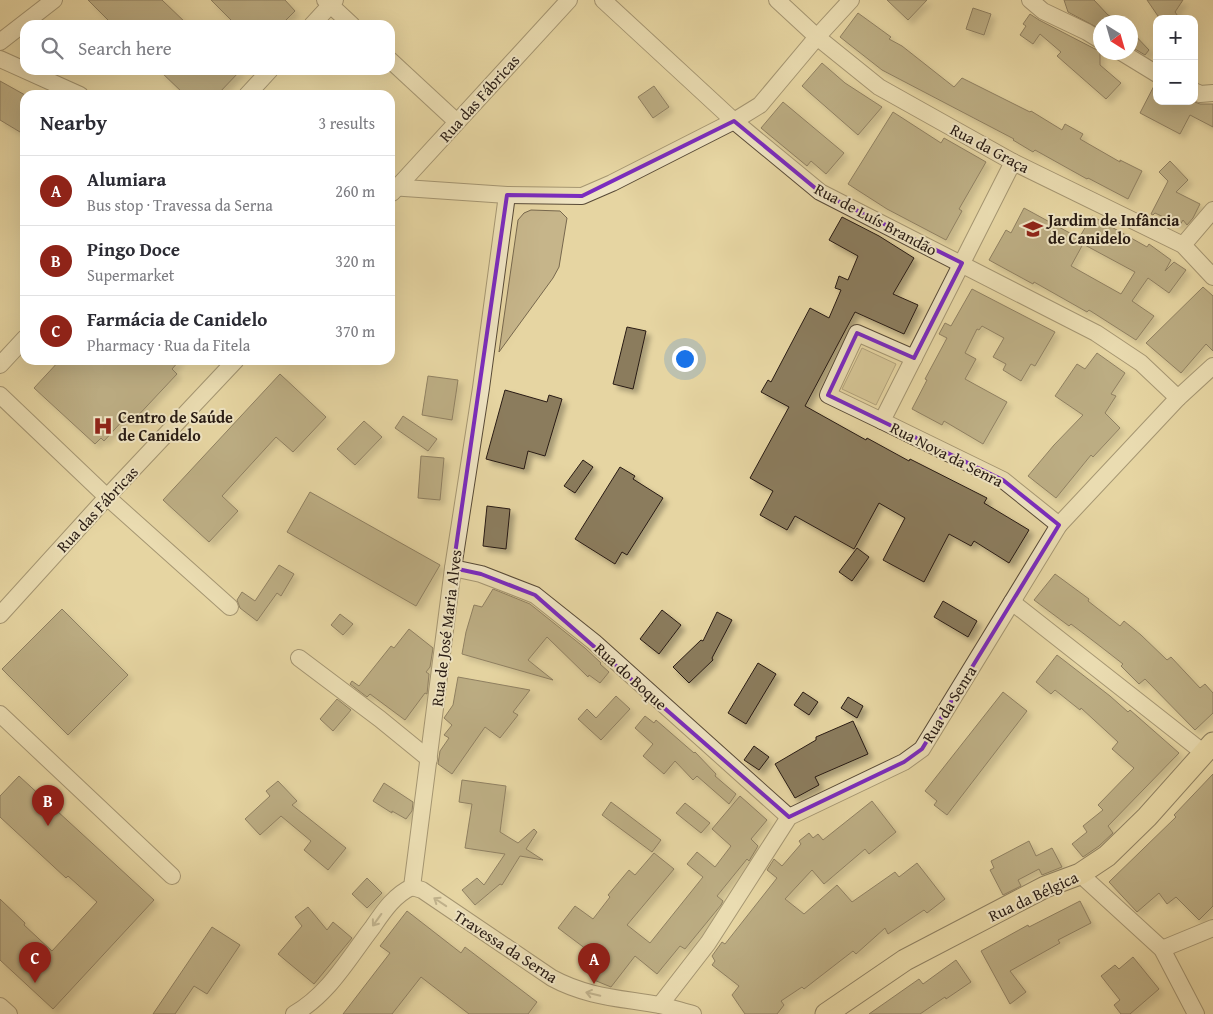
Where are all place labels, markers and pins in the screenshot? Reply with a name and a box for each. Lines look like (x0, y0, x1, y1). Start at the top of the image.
place label: Jardim de Infância de Canidelo (1045, 208, 1180, 250)
school or university icon: Jardim de Infância de Canidelo (1022, 218, 1044, 240)
place label: Centro de Saúde de Canidelo (118, 405, 233, 447)
hospital icon: Centro de Saúde de Canidelo (92, 415, 114, 437)
pin: B (32, 785, 64, 826)
pin: C (19, 942, 51, 983)
pin: A (578, 943, 610, 984)

